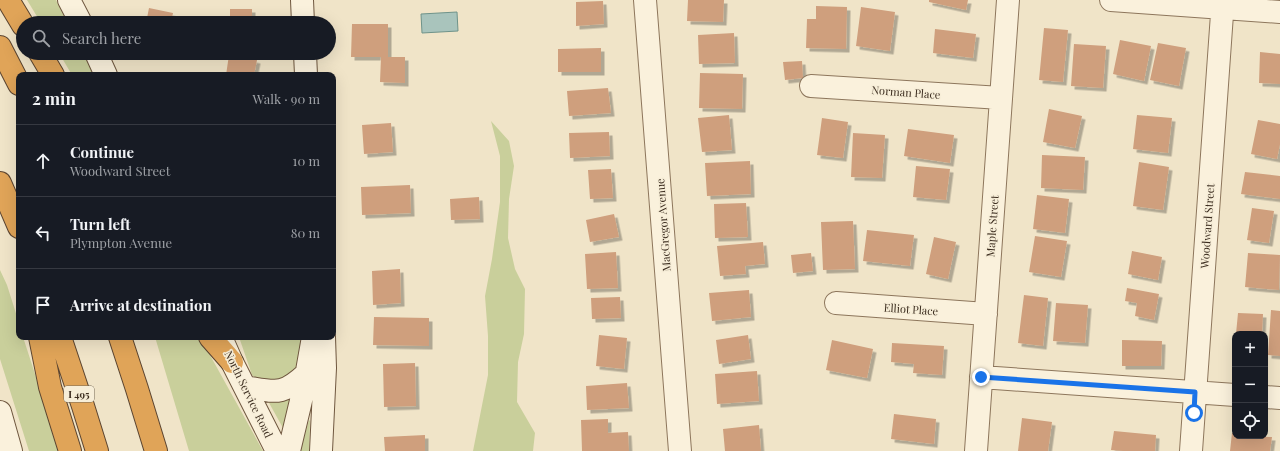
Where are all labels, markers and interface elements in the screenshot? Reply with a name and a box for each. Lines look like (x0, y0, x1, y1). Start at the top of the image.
search box (16, 16, 336, 60)
icon: search (30, 27, 52, 49)
text: Search here (62, 28, 141, 48)
street label: Norman Place (871, 82, 941, 102)
text: 2 min (32, 87, 76, 109)
text: Walk · 90 m (253, 90, 320, 107)
text: Continue (70, 142, 134, 162)
icon: ahead (32, 150, 54, 172)
text: 10 m (293, 152, 320, 169)
text: Woodward Street (70, 162, 170, 179)
street label: MacGregor Avenue (652, 177, 674, 272)
street label: Woodward Street (1196, 183, 1217, 270)
street label: Maple Street (982, 194, 1002, 258)
text: Turn left (70, 214, 131, 234)
icon: left (32, 222, 54, 244)
text: 80 m (291, 224, 320, 241)
text: Plympton Avenue (70, 234, 172, 251)
icon: arrive (32, 294, 54, 316)
text: Arrive at destination (70, 295, 212, 315)
street label: Elliot Place (883, 300, 939, 318)
map controls (1232, 331, 1268, 439)
button: + (1232, 331, 1268, 367)
street label: North Service Road (221, 348, 277, 441)
button: − (1232, 367, 1268, 403)
route end (972, 368, 990, 386)
road number: I 495 (64, 386, 94, 402)
button: locate (1232, 403, 1268, 439)
route start (1185, 404, 1203, 422)

